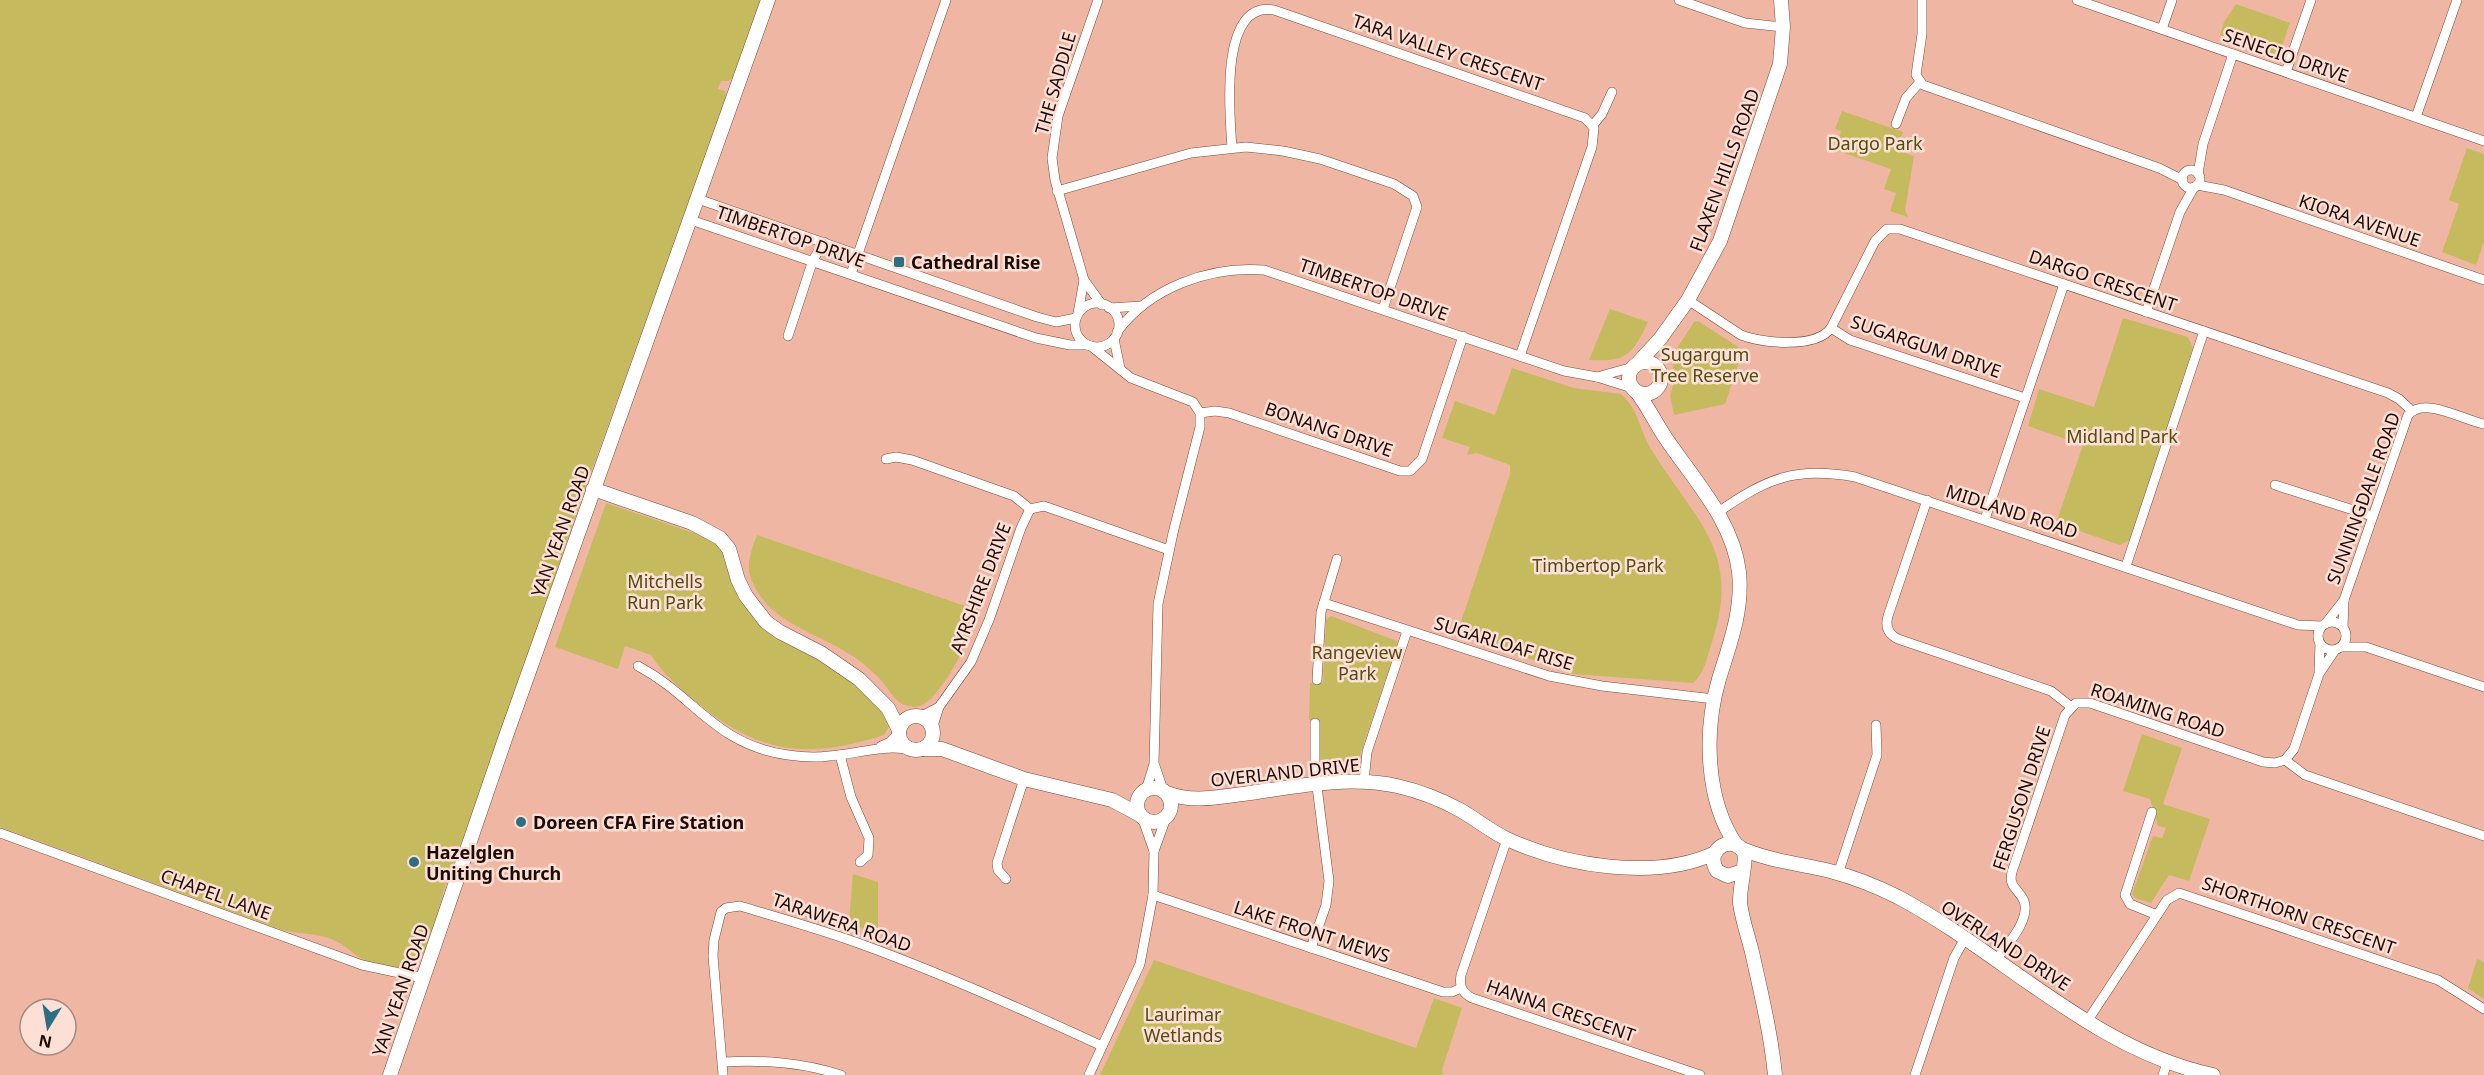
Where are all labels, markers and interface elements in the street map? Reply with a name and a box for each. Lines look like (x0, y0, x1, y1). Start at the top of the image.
street label: TARA VALLEY CRESCENT (1349, 8, 1547, 96)
street label: SENECIO DRIVE (2220, 22, 2352, 88)
street label: THE SADDLE (1029, 29, 1081, 137)
street label: FLAXEN HILLS ROAD (1683, 85, 1765, 255)
park label: Dargo Park (1827, 131, 1923, 155)
street label: KIORA AVENUE (2296, 188, 2424, 252)
street label: TIMBERTOP DRIVE (713, 199, 869, 273)
street label: DARGO CRESCENT (2026, 243, 2180, 317)
place label: Cathedral Rise (911, 250, 1040, 274)
street label: TIMBERTOP DRIVE (1296, 252, 1452, 326)
marker: Cathedral Rise (892, 255, 906, 269)
street label: SUGARGUM DRIVE (1848, 309, 2004, 383)
park label: Sugargum Tree Reserve (1651, 342, 1759, 387)
street label: BONANG DRIVE (1262, 396, 1396, 462)
street label: SUNNINGDALE ROAD (2321, 409, 2405, 587)
park label: Midland Park (2066, 424, 2178, 448)
street label: YAN YEAN ROAD (525, 462, 595, 600)
street label: MIDLAND ROAD (1943, 478, 2081, 544)
street label: AYRSHIRE DRIVE (944, 519, 1016, 657)
park label: Timbertop Park (1532, 553, 1664, 577)
park label: Mitchells Run Park (627, 569, 703, 614)
street label: SUGARLOAF RISE (1431, 610, 1577, 676)
park label: Rangeview Park (1311, 640, 1403, 685)
street label: ROAMING ROAD (2088, 677, 2228, 743)
street label: FERGUSON DRIVE (1986, 723, 2056, 873)
street label: OVERLAND DRIVE (1209, 752, 1361, 792)
place label: Doreen CFA Fire Station (533, 810, 744, 834)
marker: Doreen CFA Fire Station (514, 815, 528, 829)
place label: Hazelglen Uniting Church (426, 840, 561, 885)
marker: Hazelglen Uniting Church (407, 855, 421, 869)
street label: CHAPEL LANE (157, 863, 275, 925)
street label: SHORTHORN CRESCENT (2199, 871, 2399, 959)
street label: TARAWERA ROAD (769, 887, 915, 957)
street label: LAKE FRONT MEWS (1231, 894, 1393, 968)
street label: OVERLAND DRIVE (1937, 894, 2075, 996)
street label: YAN YEAN ROAD (366, 921, 434, 1059)
street label: HANNA CRESCENT (1483, 973, 1639, 1047)
north arrow (18, 997, 78, 1057)
park label: Laurimar Wetlands (1144, 1002, 1222, 1047)
text: N (37, 1030, 54, 1054)

